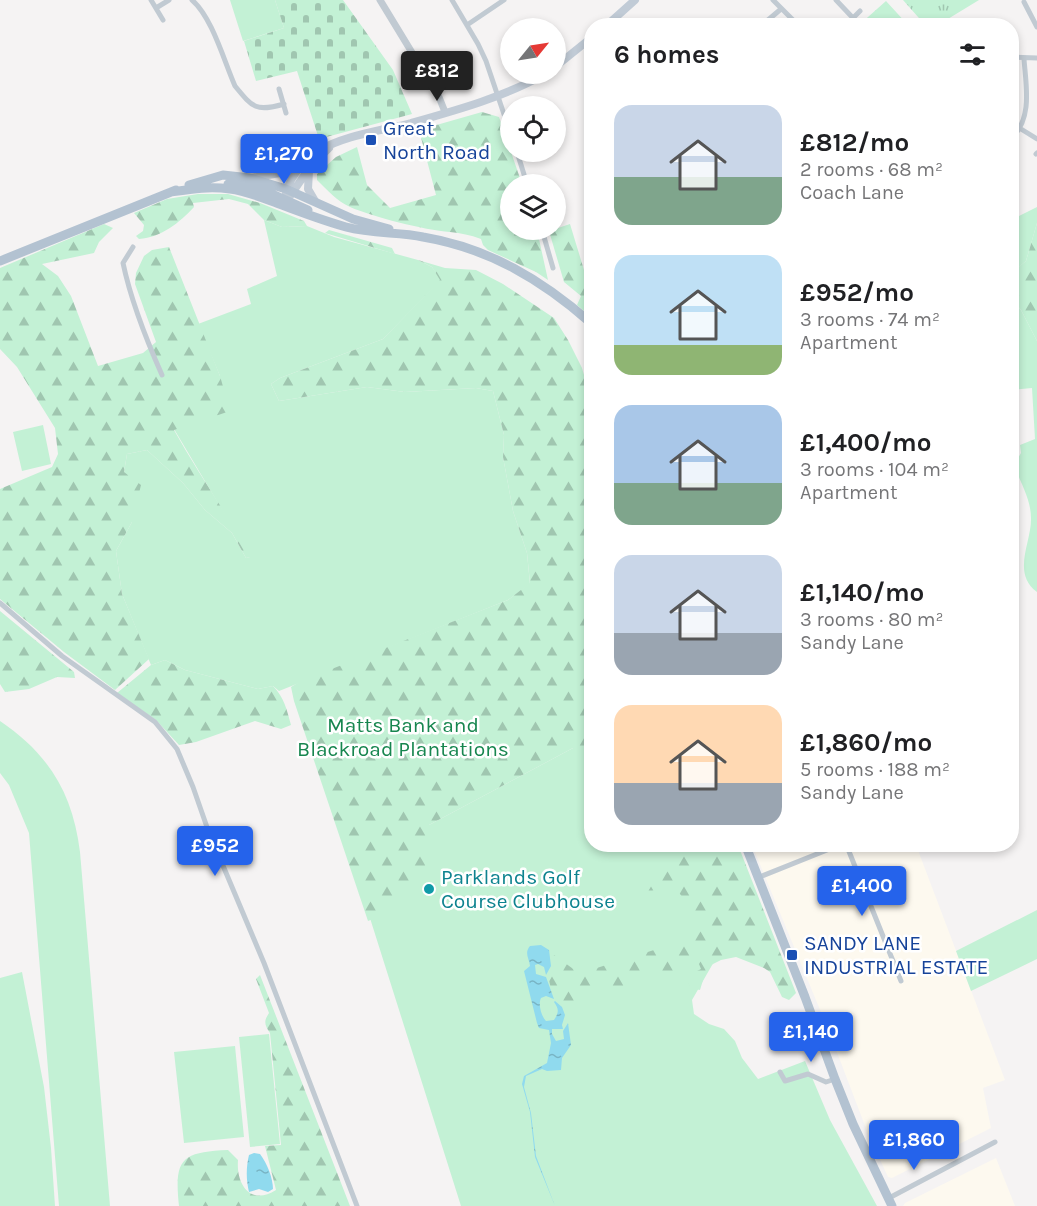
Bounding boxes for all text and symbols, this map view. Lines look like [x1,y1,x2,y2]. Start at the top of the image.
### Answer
north arrow [500,18,566,84]
map controls [500,18,566,240]
icon: filters [956,38,989,71]
text: 6 homes [614,39,719,70]
pin: £812 [401,51,473,102]
text: £812 [415,59,459,82]
button: locate [500,96,566,162]
place label: Great North Road [383,116,490,164]
text: £812/mo [800,127,909,158]
icon: home [662,129,734,201]
marker: Great North Road [364,133,378,147]
pin: £1,270 [235,134,333,185]
text: £1,270 [255,142,313,165]
text: 2 rooms · 68 m² [800,158,943,181]
button: layers [500,174,566,240]
text: Coach Lane [800,181,904,204]
text: £952/mo [800,277,914,308]
icon: home [662,279,734,351]
text: 3 rooms · 74 m² [800,308,940,331]
text: Apartment [800,331,898,354]
text: £1,400/mo [800,427,932,458]
icon: home [662,429,734,501]
text: 3 rooms · 104 m² [800,458,949,481]
text: Apartment [800,481,898,504]
text: £1,140/mo [800,577,924,608]
icon: home [662,579,734,651]
text: 3 rooms · 80 m² [800,608,944,631]
text: Sandy Lane [800,631,904,654]
park label: Matts Bank and Blackroad Plantations [297,713,509,761]
text: £1,860/mo [800,727,932,758]
icon: home [662,729,734,801]
text: 5 rooms · 188 m² [800,758,950,781]
text: Sandy Lane [800,781,904,804]
pin: £952 [179,826,251,877]
text: £952 [191,834,239,857]
place label: Parklands Golf Course Clubhouse [441,865,615,913]
pin: £1,400 [813,866,911,917]
text: £1,400 [831,874,893,897]
marker: Parklands Golf Course Clubhouse [422,882,436,896]
place label: SANDY LANE INDUSTRIAL ESTATE [804,931,988,979]
marker: SANDY LANE INDUSTRIAL ESTATE [785,948,799,962]
pin: £1,140 [762,1012,860,1063]
text: £1,140 [783,1020,839,1043]
pin: £1,860 [865,1120,963,1171]
text: £1,860 [883,1128,945,1151]

